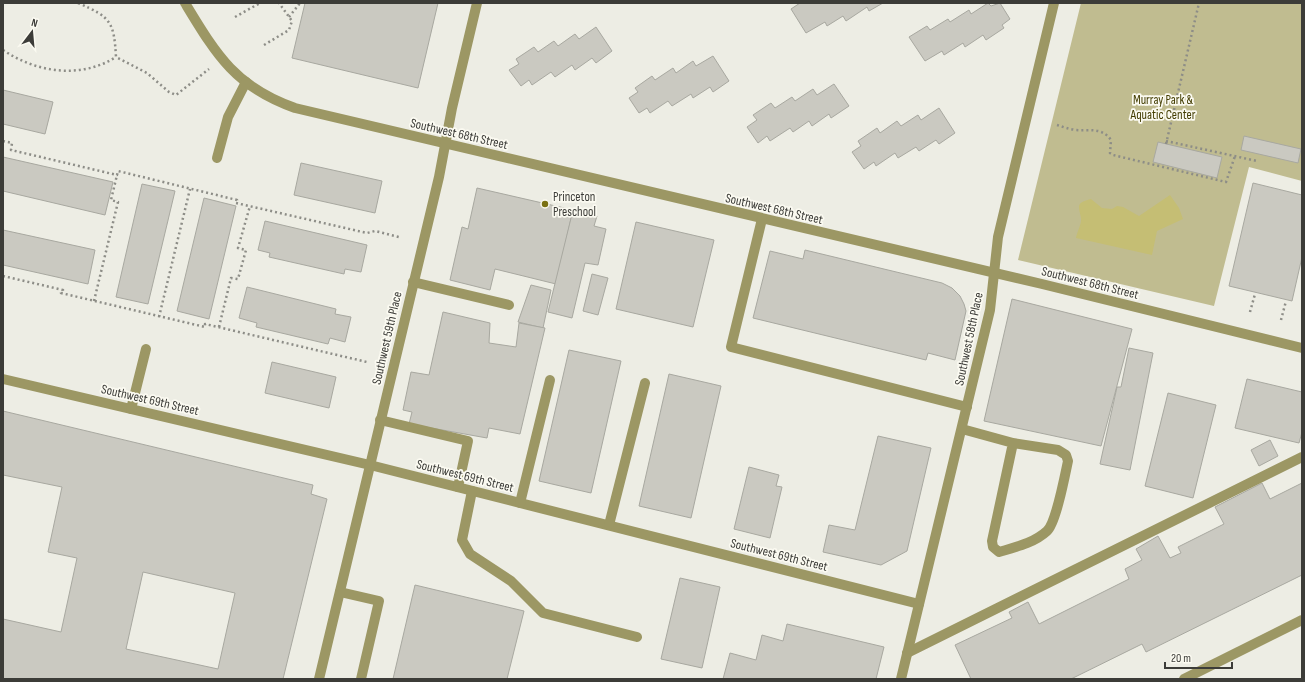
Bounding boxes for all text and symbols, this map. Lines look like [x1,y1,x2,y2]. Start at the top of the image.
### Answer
north arrow [12,12,52,52]
text: N [30,16,39,30]
park label: Murray Park & Aquatic Center [1129,92,1196,123]
street label: Southwest 68th Street [409,115,509,153]
place label: Princeton Preschool [553,189,596,220]
street label: Southwest 68th Street [724,190,824,228]
marker: Princeton Preschool [540,199,550,209]
street label: Southwest 68th Street [1040,263,1140,303]
street label: Southwest 59th Place [369,290,405,386]
street label: Southwest 58th Place [951,291,987,387]
street label: Southwest 69th Street [100,381,200,419]
street label: Southwest 69th Street [415,456,515,496]
street label: Southwest 69th Street [729,535,829,575]
scale bar [1165,644,1232,670]
text: 20 m [1171,651,1191,666]

